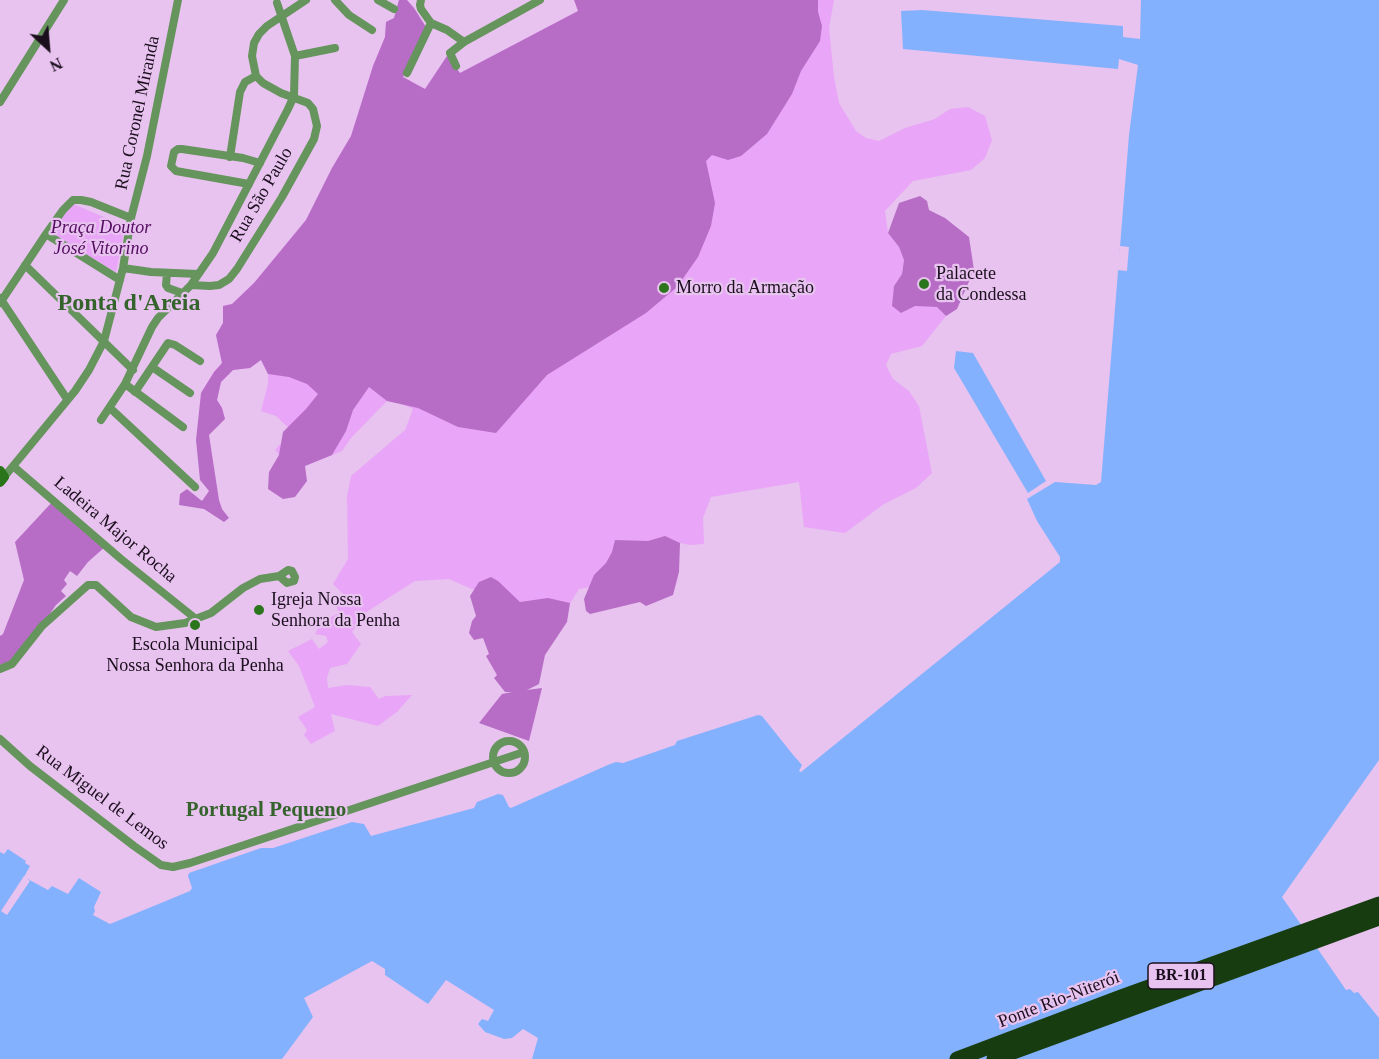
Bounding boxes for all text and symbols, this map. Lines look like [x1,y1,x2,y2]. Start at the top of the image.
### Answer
north arrow [18,18,78,78]
street label: Rua Coronel Miranda [111,34,165,192]
text: N [47,54,65,75]
street label: Rua São Paulo [226,144,298,246]
park label: Praça Doutor José Vitorino [51,217,151,260]
place label: Palacete da Condessa [936,263,1026,306]
place label: Morro da Armação [676,277,814,299]
marker: Palacete da Condessa [917,277,931,291]
marker: Morro da Armação [657,281,671,295]
district label: Ponta d'Areia [58,290,200,318]
street label: Ladeira Major Rocha [49,472,181,588]
place label: Igreja Nossa Senhora da Penha [271,589,400,632]
marker: Igreja Nossa Senhora da Penha [252,603,266,617]
marker: Escola Municipal Nossa Senhora da Penha [188,618,202,632]
place label: Escola Municipal Nossa Senhora da Penha [106,634,284,676]
street label: Rua Miguel de Lemos [31,741,173,855]
district label: Portugal Pequeno [186,798,346,824]
road number: BR-101 [1148,963,1214,989]
street label: Ponte Rio-Niterói [995,967,1123,1033]

